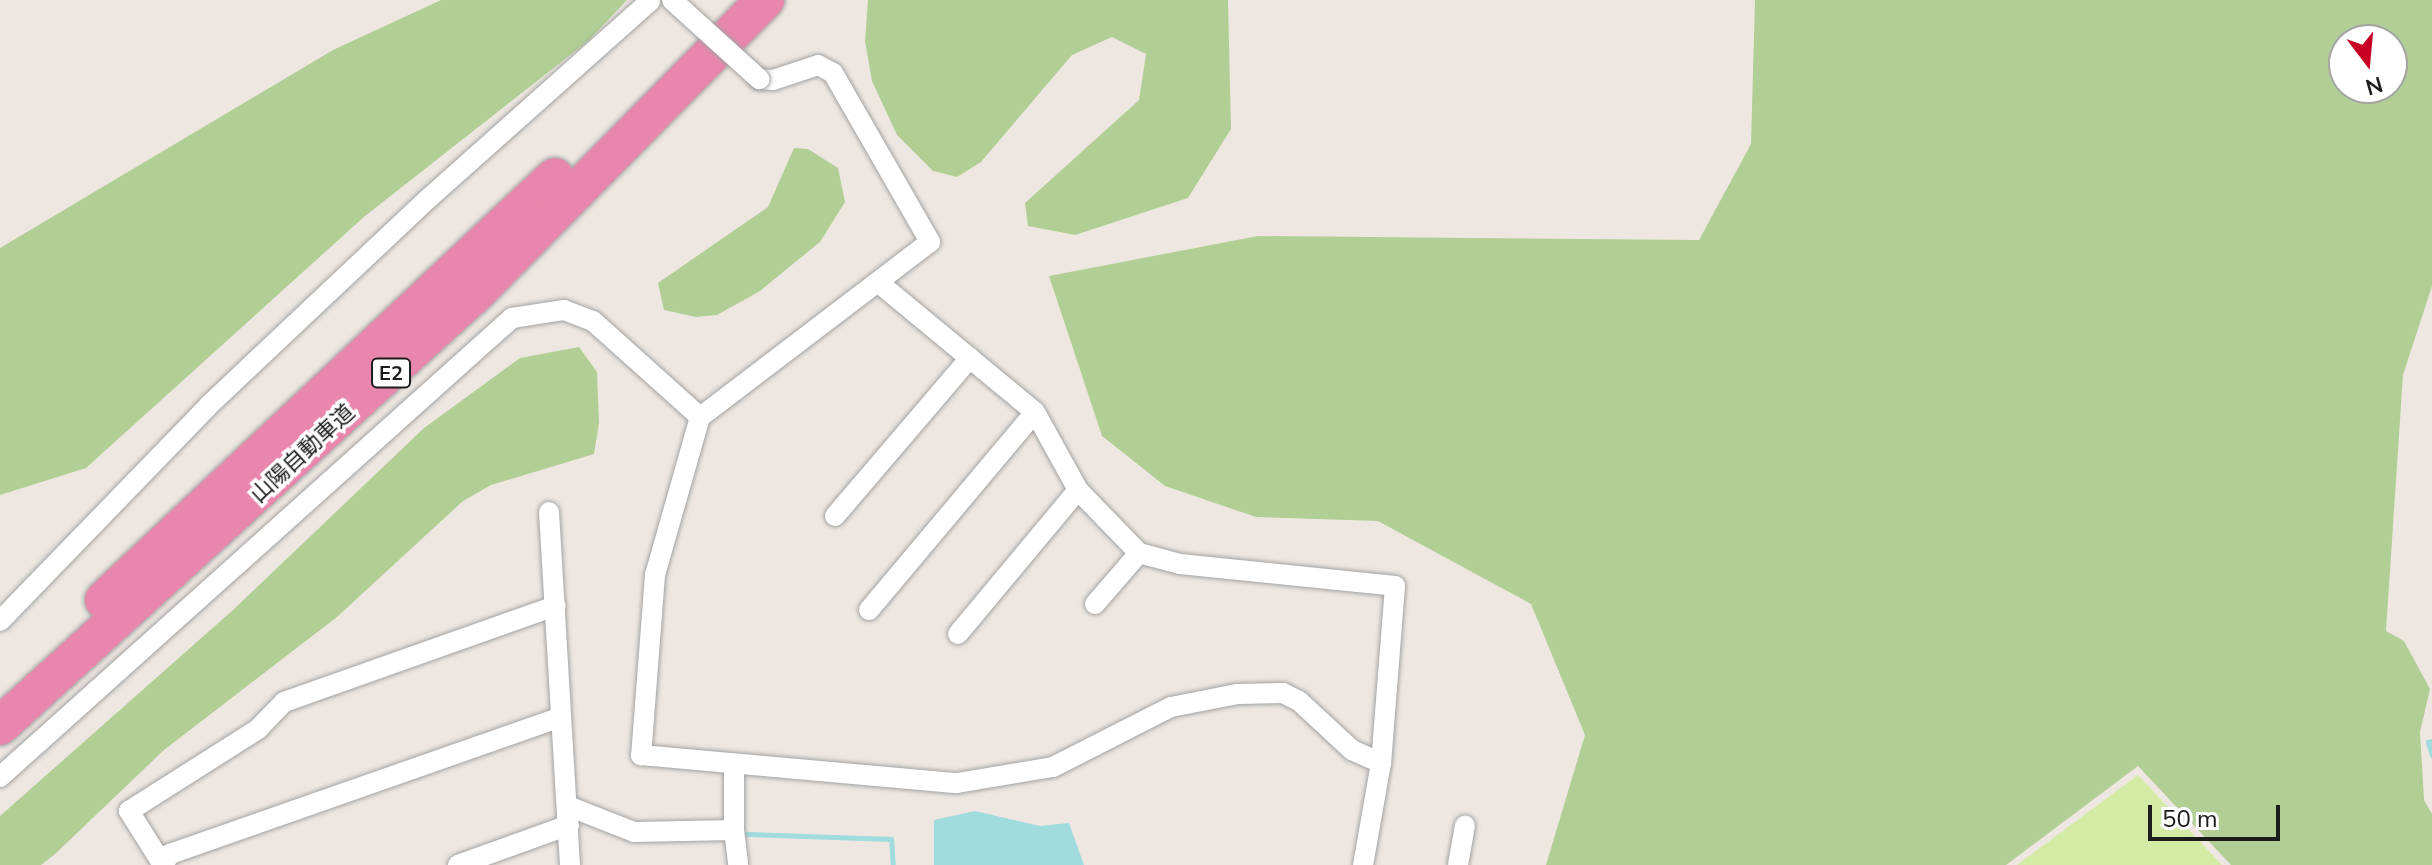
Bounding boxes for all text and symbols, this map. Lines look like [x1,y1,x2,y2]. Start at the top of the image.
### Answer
north arrow [2328,24,2408,104]
text: N [2362,68,2386,102]
road number: E2 [371,357,411,389]
street label: 山陽自動車道 [246,399,360,509]
scale bar [2152,789,2284,839]
text: 50 m [2162,803,2218,835]

